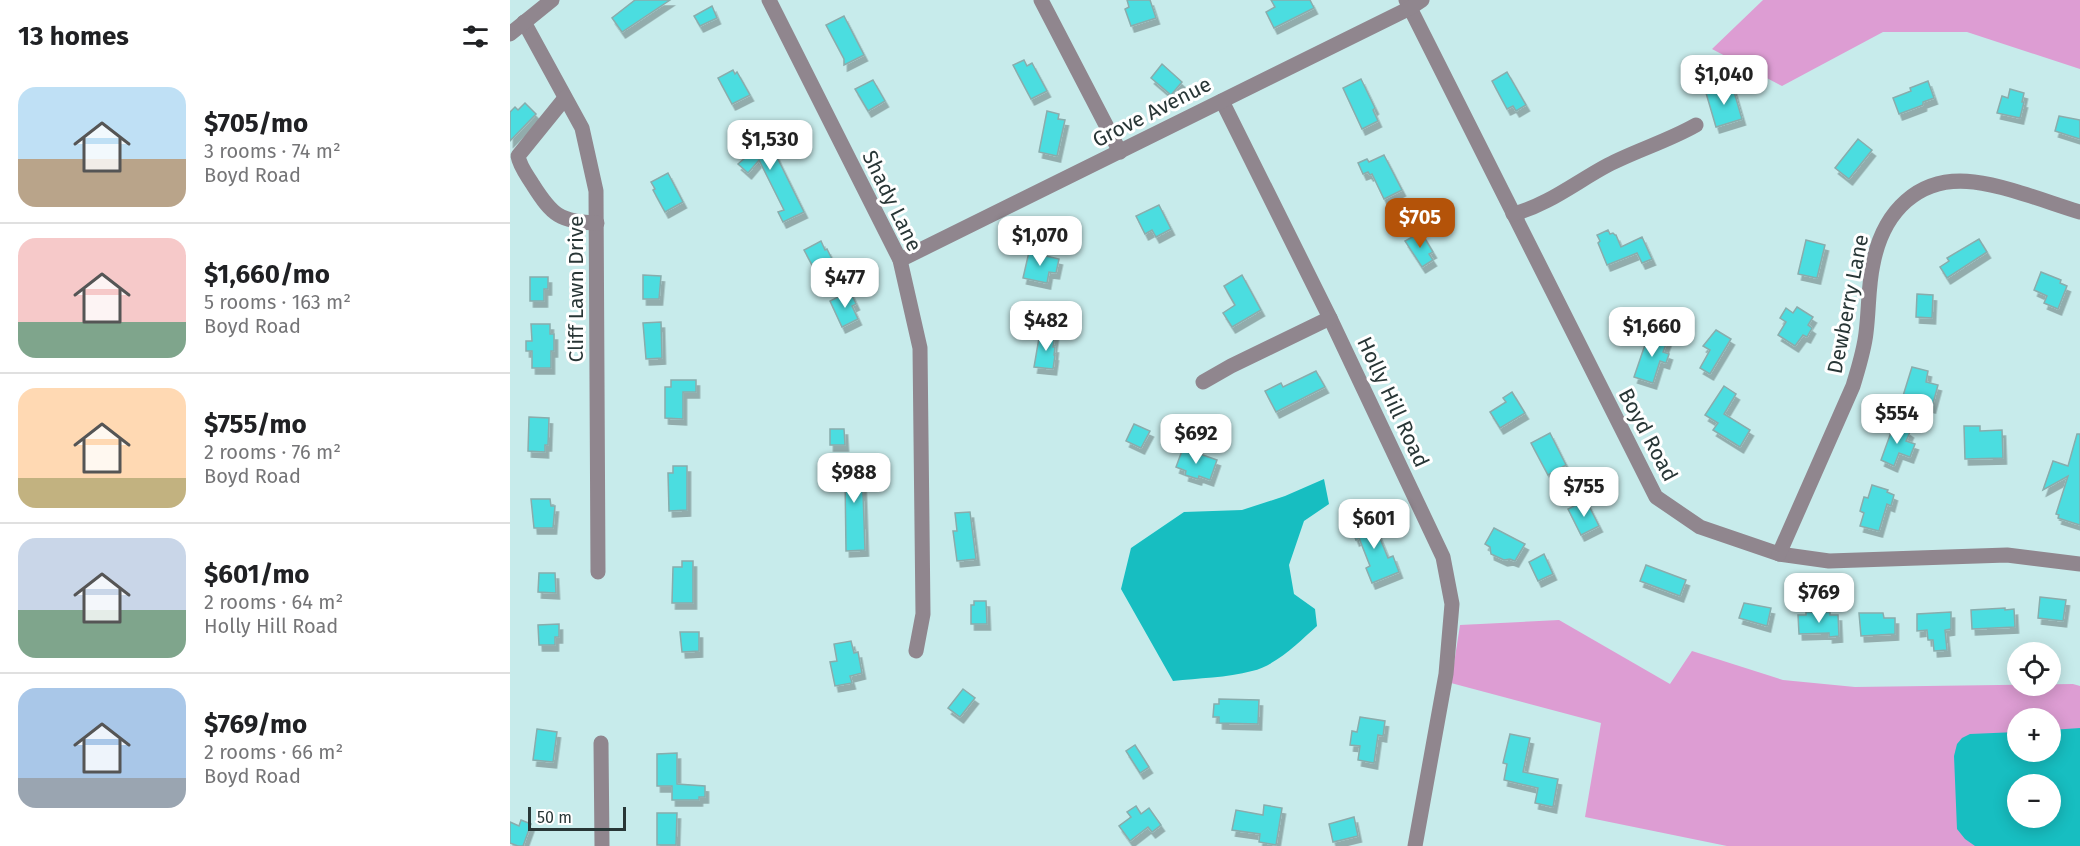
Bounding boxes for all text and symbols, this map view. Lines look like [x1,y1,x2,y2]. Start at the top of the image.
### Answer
icon: filters [459,20,492,53]
text: 13 homes [18,21,129,52]
pin: $1,040 [1675,55,1773,106]
text: $1,040 [1695,62,1753,86]
street label: Grove Avenue [1088,71,1216,153]
text: $705/mo [204,108,308,139]
icon: home [66,111,138,183]
pin: $1,530 [721,120,819,171]
text: $1,530 [741,127,799,151]
text: 3 rooms · 74 m² [204,139,341,163]
street label: Shady Lane [856,146,928,256]
text: Boyd Road [204,163,301,187]
pin: $705 [1384,198,1456,249]
text: $705 [1399,205,1441,229]
street label: Cliff Lawn Drive [563,216,589,363]
pin: $1,070 [991,216,1089,267]
text: $1,070 [1012,223,1068,247]
street label: Dewberry Lane [1822,232,1874,376]
pin: $477 [809,258,881,309]
text: $1,660/mo [204,259,330,290]
icon: home [66,262,138,334]
text: $477 [825,265,865,289]
text: 5 rooms · 163 m² [204,290,351,314]
pin: $482 [1010,301,1082,352]
pin: $1,660 [1603,307,1701,358]
text: $482 [1024,308,1068,332]
text: Boyd Road [204,314,301,338]
text: $1,660 [1623,314,1681,338]
street label: Holly Hill Road [1351,333,1435,471]
street label: Boyd Road [1613,384,1683,486]
pin: $554 [1861,394,1933,445]
text: $554 [1875,401,1919,425]
text: $755/mo [204,409,307,440]
icon: home [66,412,138,484]
pin: $692 [1160,414,1232,465]
text: $692 [1174,421,1218,445]
text: 2 rooms · 76 m² [204,440,341,464]
pin: $988 [818,453,890,504]
text: $988 [831,460,877,484]
text: Boyd Road [204,464,301,488]
pin: $755 [1548,467,1620,518]
text: $755 [1563,474,1605,498]
pin: $601 [1338,499,1410,550]
text: $601 [1353,506,1395,530]
text: $601/mo [204,559,310,590]
icon: home [66,562,138,634]
pin: $769 [1783,573,1855,624]
text: $769 [1798,580,1840,604]
text: 2 rooms · 64 m² [204,590,343,614]
text: Holly Hill Road [204,614,338,638]
map controls [2007,642,2061,828]
button: locate [2007,642,2061,696]
button: + [2007,708,2061,762]
text: $769/mo [204,709,307,740]
icon: home [66,712,138,784]
text: 2 rooms · 66 m² [204,740,343,764]
text: Boyd Road [204,764,301,788]
button: − [2007,774,2061,828]
scale bar [528,804,626,832]
text: 50 m [537,808,572,827]

